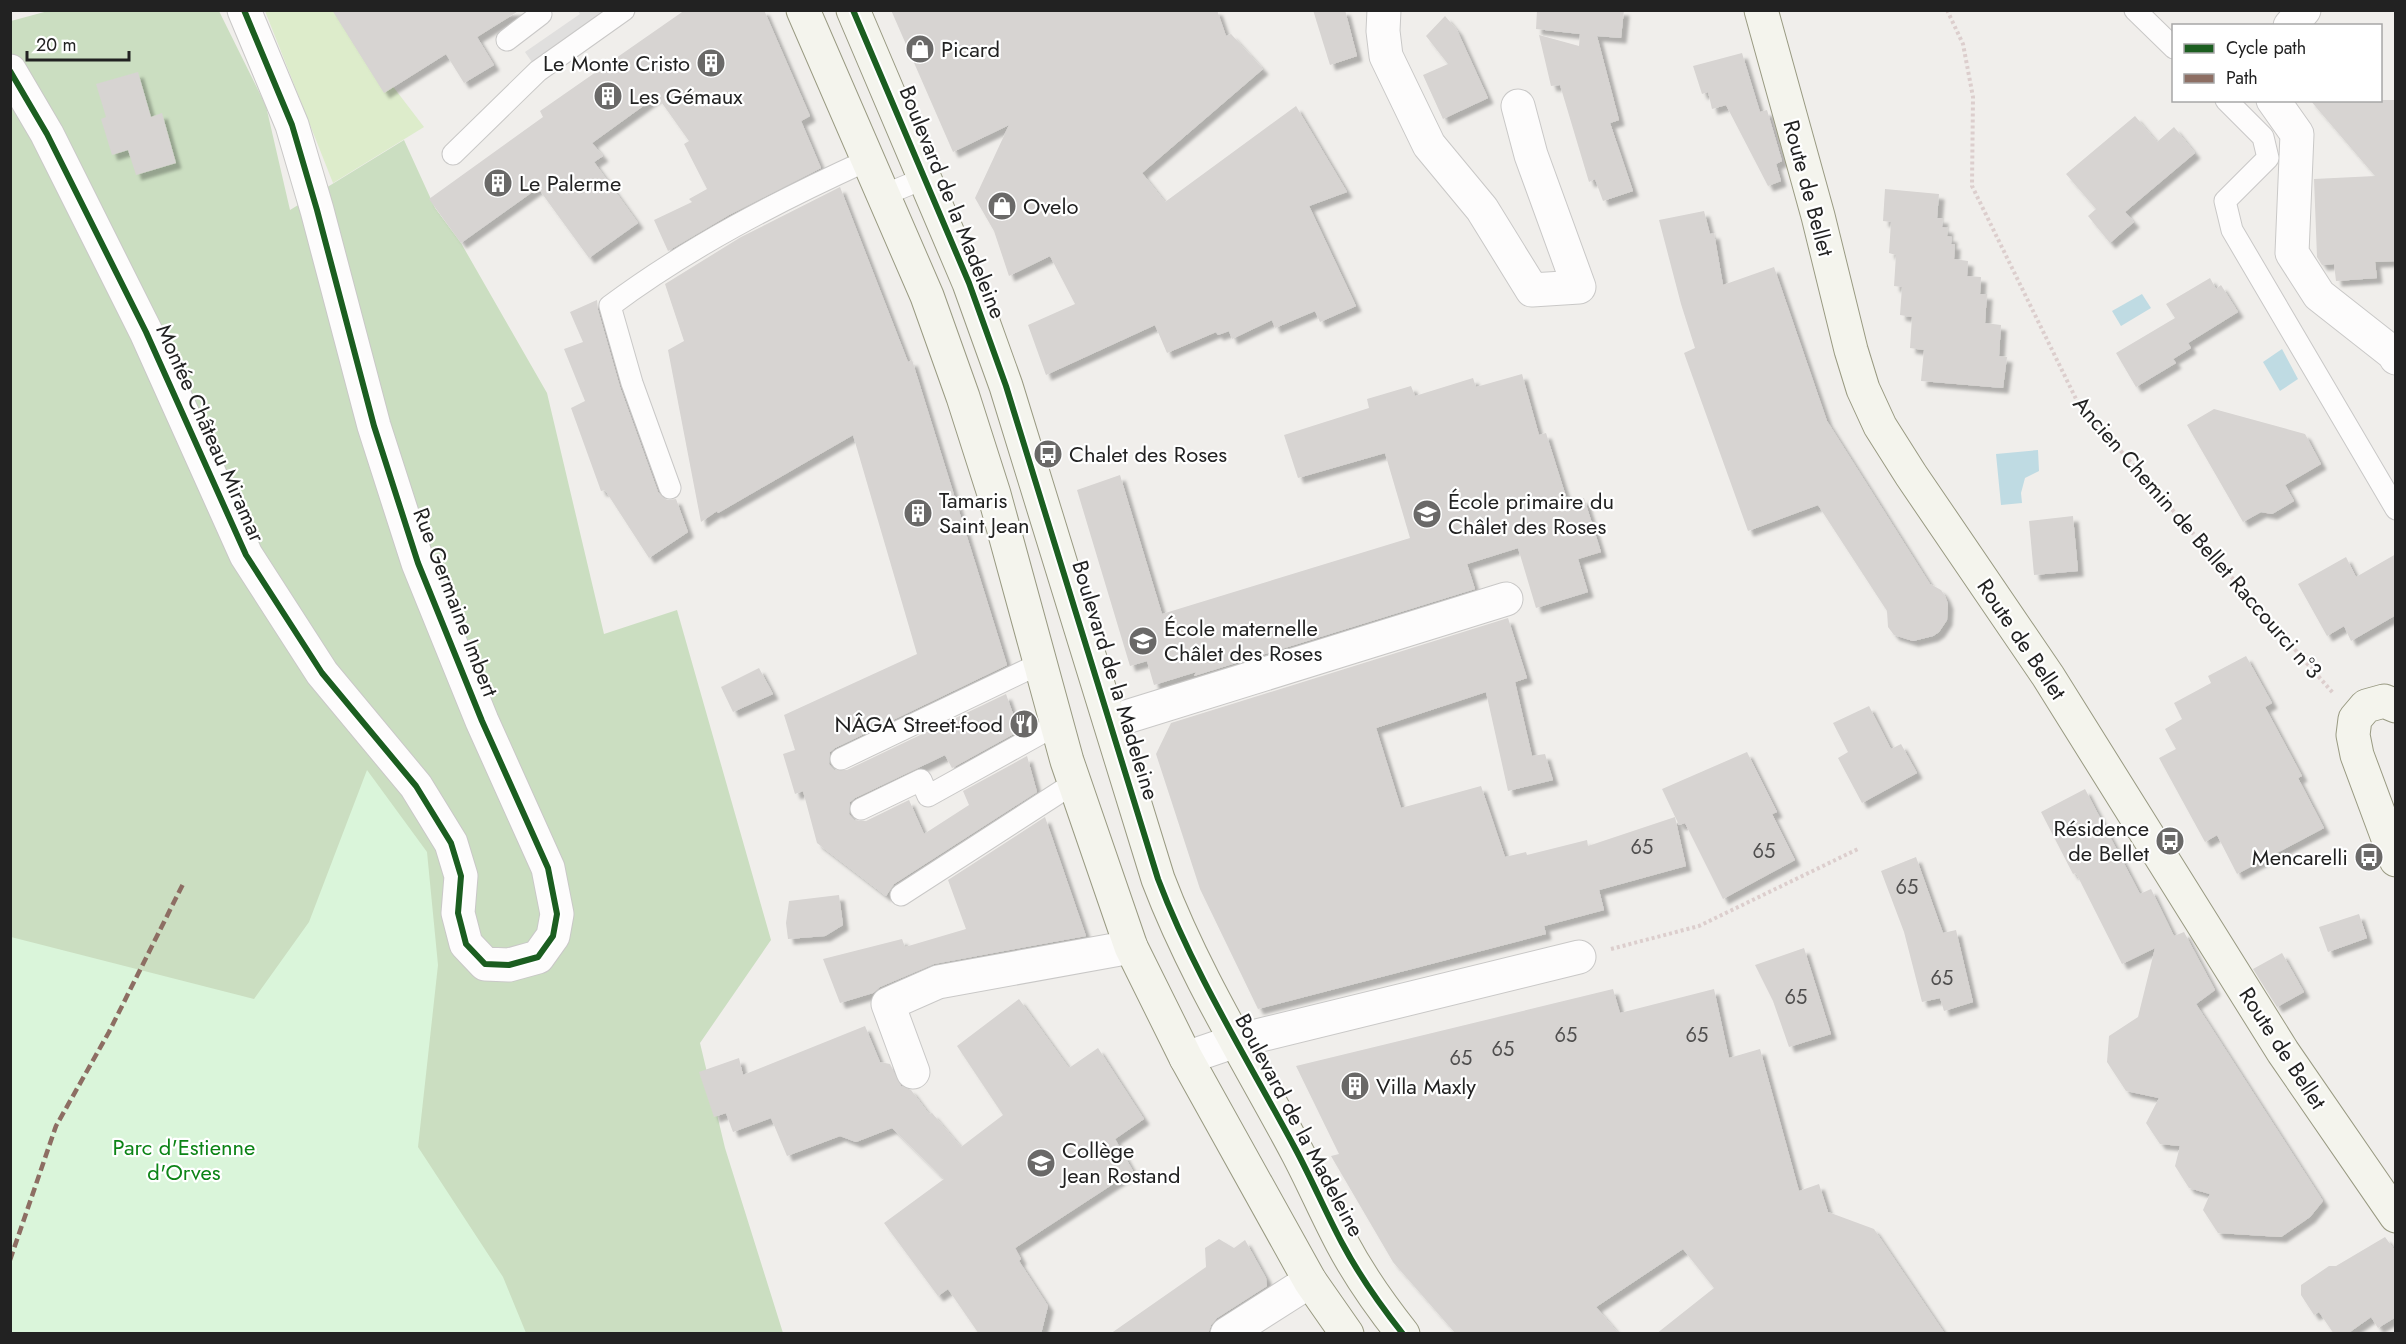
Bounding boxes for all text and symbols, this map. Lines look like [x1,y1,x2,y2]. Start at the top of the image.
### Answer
scale bar [27,24,129,62]
legend [2172,24,2382,102]
text: 20 m [36,32,76,58]
shop icon: Picard [904,33,936,65]
place label: Picard [941,33,1000,65]
text: Cycle path [2226,35,2306,61]
place label: Le Monte Cristo [543,47,690,79]
building icon: Le Monte Cristo [695,47,727,79]
text: Path [2226,65,2258,91]
building icon: Les Gémaux [592,80,624,112]
place label: Les Gémaux [629,80,743,112]
street label: Boulevard de la Madeleine [892,81,1014,323]
street label: Route de Bellet [1775,116,1843,260]
building icon: Le Palerme [482,167,514,199]
place label: Le Palerme [519,167,621,199]
shop icon: Ovelo [986,190,1018,222]
place label: Ovelo [1023,190,1078,222]
street label: Montée Château Miramar [148,319,274,547]
street label: Ancien Chemin de Bellet Raccourci n°3 [2066,389,2330,685]
bus stop icon: Chalet des Roses [1032,438,1064,470]
place label: Chalet des Roses [1069,438,1227,470]
place label: Tamaris Saint Jean [939,484,1030,541]
place label: École primaire du Châlet des Roses [1448,485,1614,542]
building icon: Tamaris Saint Jean [902,497,934,529]
school or university icon: École primaire du Châlet des Roses [1411,498,1443,530]
street label: Rue Germaine Imbert [405,503,507,702]
street label: Boulevard de la Madeleine [1064,556,1168,804]
street label: Route de Bellet [1970,572,2075,707]
place label: École maternelle Châlet des Roses [1164,612,1322,669]
school or university icon: École maternelle Châlet des Roses [1127,625,1159,657]
place label: NÂGA Street-food [835,708,1003,740]
restaurant icon: NÂGA Street-food [1008,708,1040,740]
place label: Résidence de Bellet [2053,812,2150,869]
bus stop icon: Résidence de Bellet [2154,825,2186,857]
house number: 65 [1631,833,1653,862]
house number: 65 [1753,837,1775,866]
place label: Mencarelli [2252,841,2348,873]
bus stop icon: Mencarelli [2353,841,2385,873]
house number: 65 [1896,873,1918,902]
house number: 65 [1931,964,1953,993]
street label: Route de Bellet [2231,981,2335,1116]
house number: 65 [1785,983,1807,1012]
street label: Boulevard de la Madeleine [1227,1008,1373,1242]
house number: 65 [1555,1021,1577,1050]
house number: 65 [1686,1021,1708,1050]
house number: 65 [1492,1035,1514,1064]
house number: 65 [1450,1044,1472,1073]
building icon: Villa Maxly [1339,1070,1371,1102]
place label: Villa Maxly [1376,1070,1476,1102]
park label: Parc d'Estienne d'Orves [113,1131,255,1188]
place label: Collège Jean Rostand [1059,1134,1181,1191]
school or university icon: Collège Jean Rostand [1025,1147,1057,1179]

